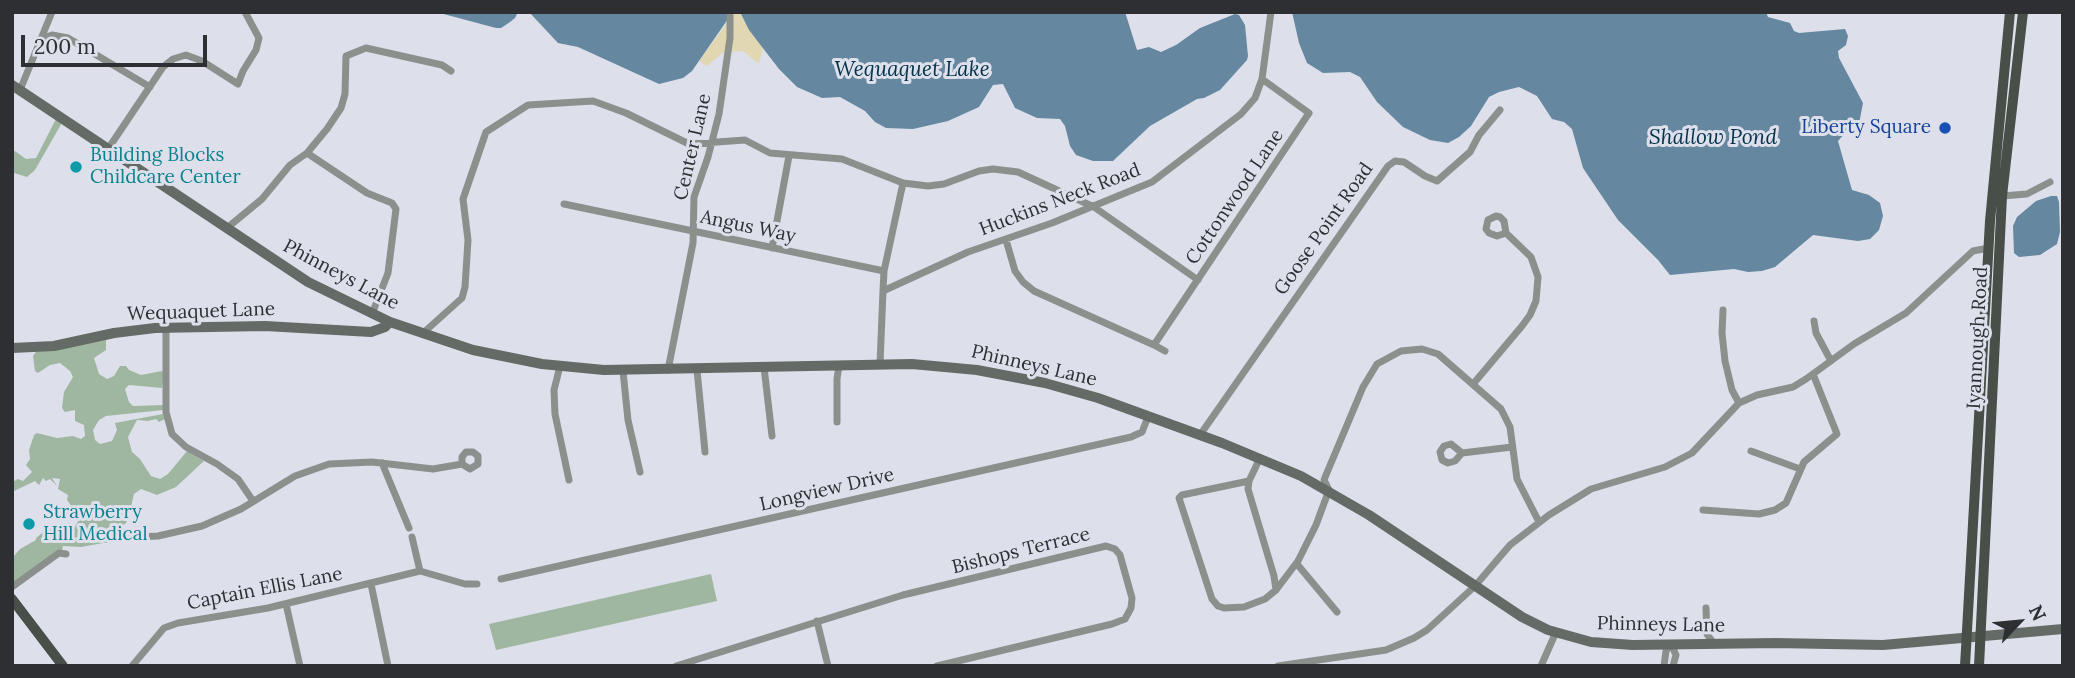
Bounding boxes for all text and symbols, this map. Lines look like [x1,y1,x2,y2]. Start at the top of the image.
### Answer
scale bar [24,21,210,65]
text: 200 m [34,33,96,60]
water label: Wequaquet Lake [834,57,990,83]
street label: Center Lane [670,91,716,203]
place label: Liberty Square [1801,117,1931,139]
marker: Liberty Square [1937,120,1953,136]
street label: Cottonwood Lane [1181,125,1289,269]
water label: Shallow Pond [1649,125,1777,151]
place label: Building Blocks Childcare Center [90,145,241,189]
street label: Goose Point Road [1270,158,1378,300]
marker: Building Blocks Childcare Center [68,159,84,175]
street label: Huckins Neck Road [976,159,1144,241]
street label: Angus Way [698,206,798,248]
street label: Phinneys Lane [279,235,403,315]
street label: Iyannough Road [1963,266,1993,410]
street label: Wequaquet Lane [127,298,275,326]
street label: Phinneys Lane [969,340,1099,392]
street label: Longview Drive [758,463,896,517]
place label: Strawberry Hill Medical [43,502,148,546]
marker: Strawberry Hill Medical [21,516,37,532]
street label: Bishops Terrace [950,523,1092,579]
street label: Captain Ellis Lane [185,563,345,615]
north arrow [1984,587,2054,657]
text: N [2024,601,2052,625]
street label: Phinneys Lane [1597,612,1725,638]

